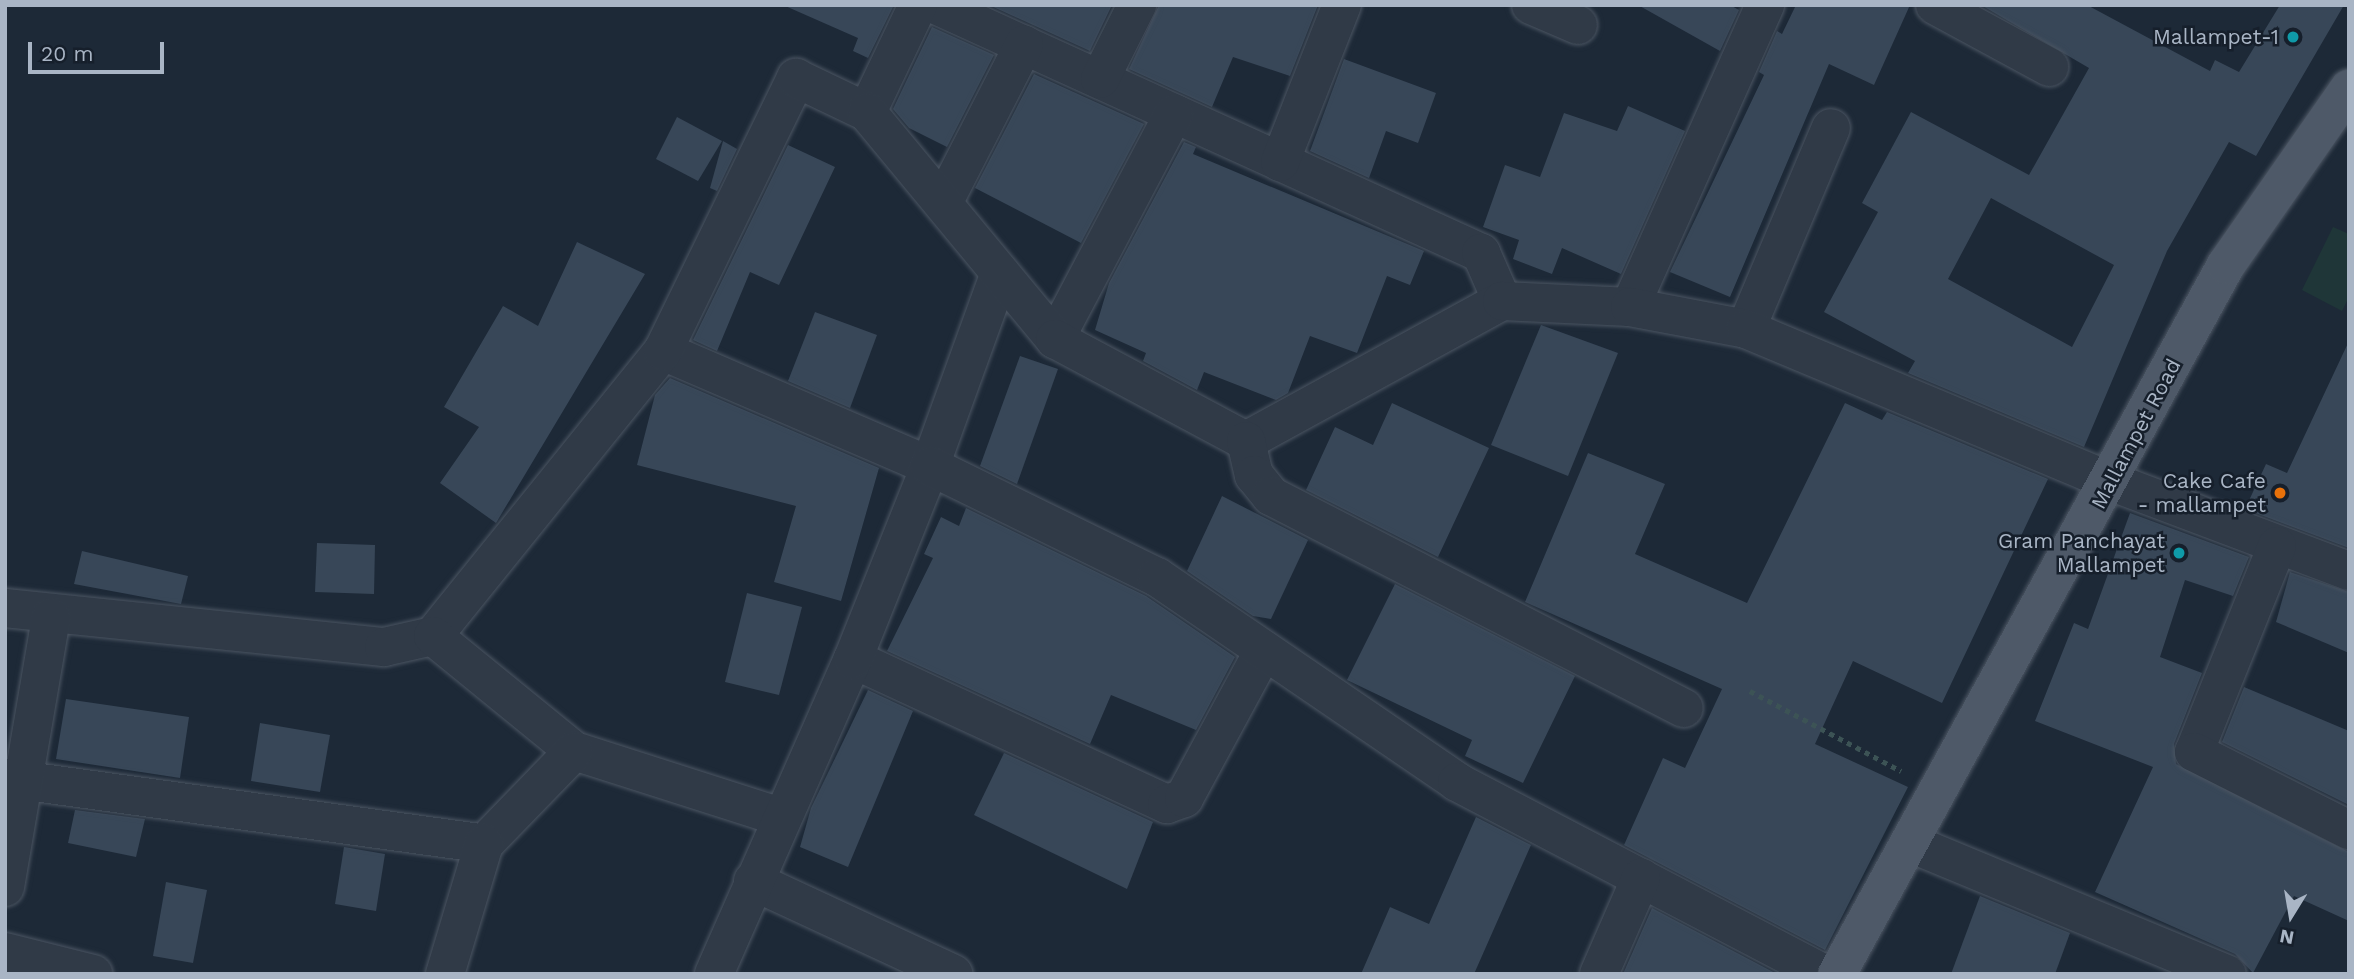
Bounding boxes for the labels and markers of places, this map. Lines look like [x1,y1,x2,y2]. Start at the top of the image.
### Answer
place label: Mallampet-1 [2153,24,2279,50]
marker: Mallampet-1 [2285,29,2301,45]
place label: Cake Cafe - mallampet [2138,468,2266,518]
marker: Cake Cafe - mallampet [2272,485,2288,501]
place label: Gram Panchayat Mallampet [1998,528,2165,578]
marker: Gram Panchayat Mallampet [2171,545,2187,561]

